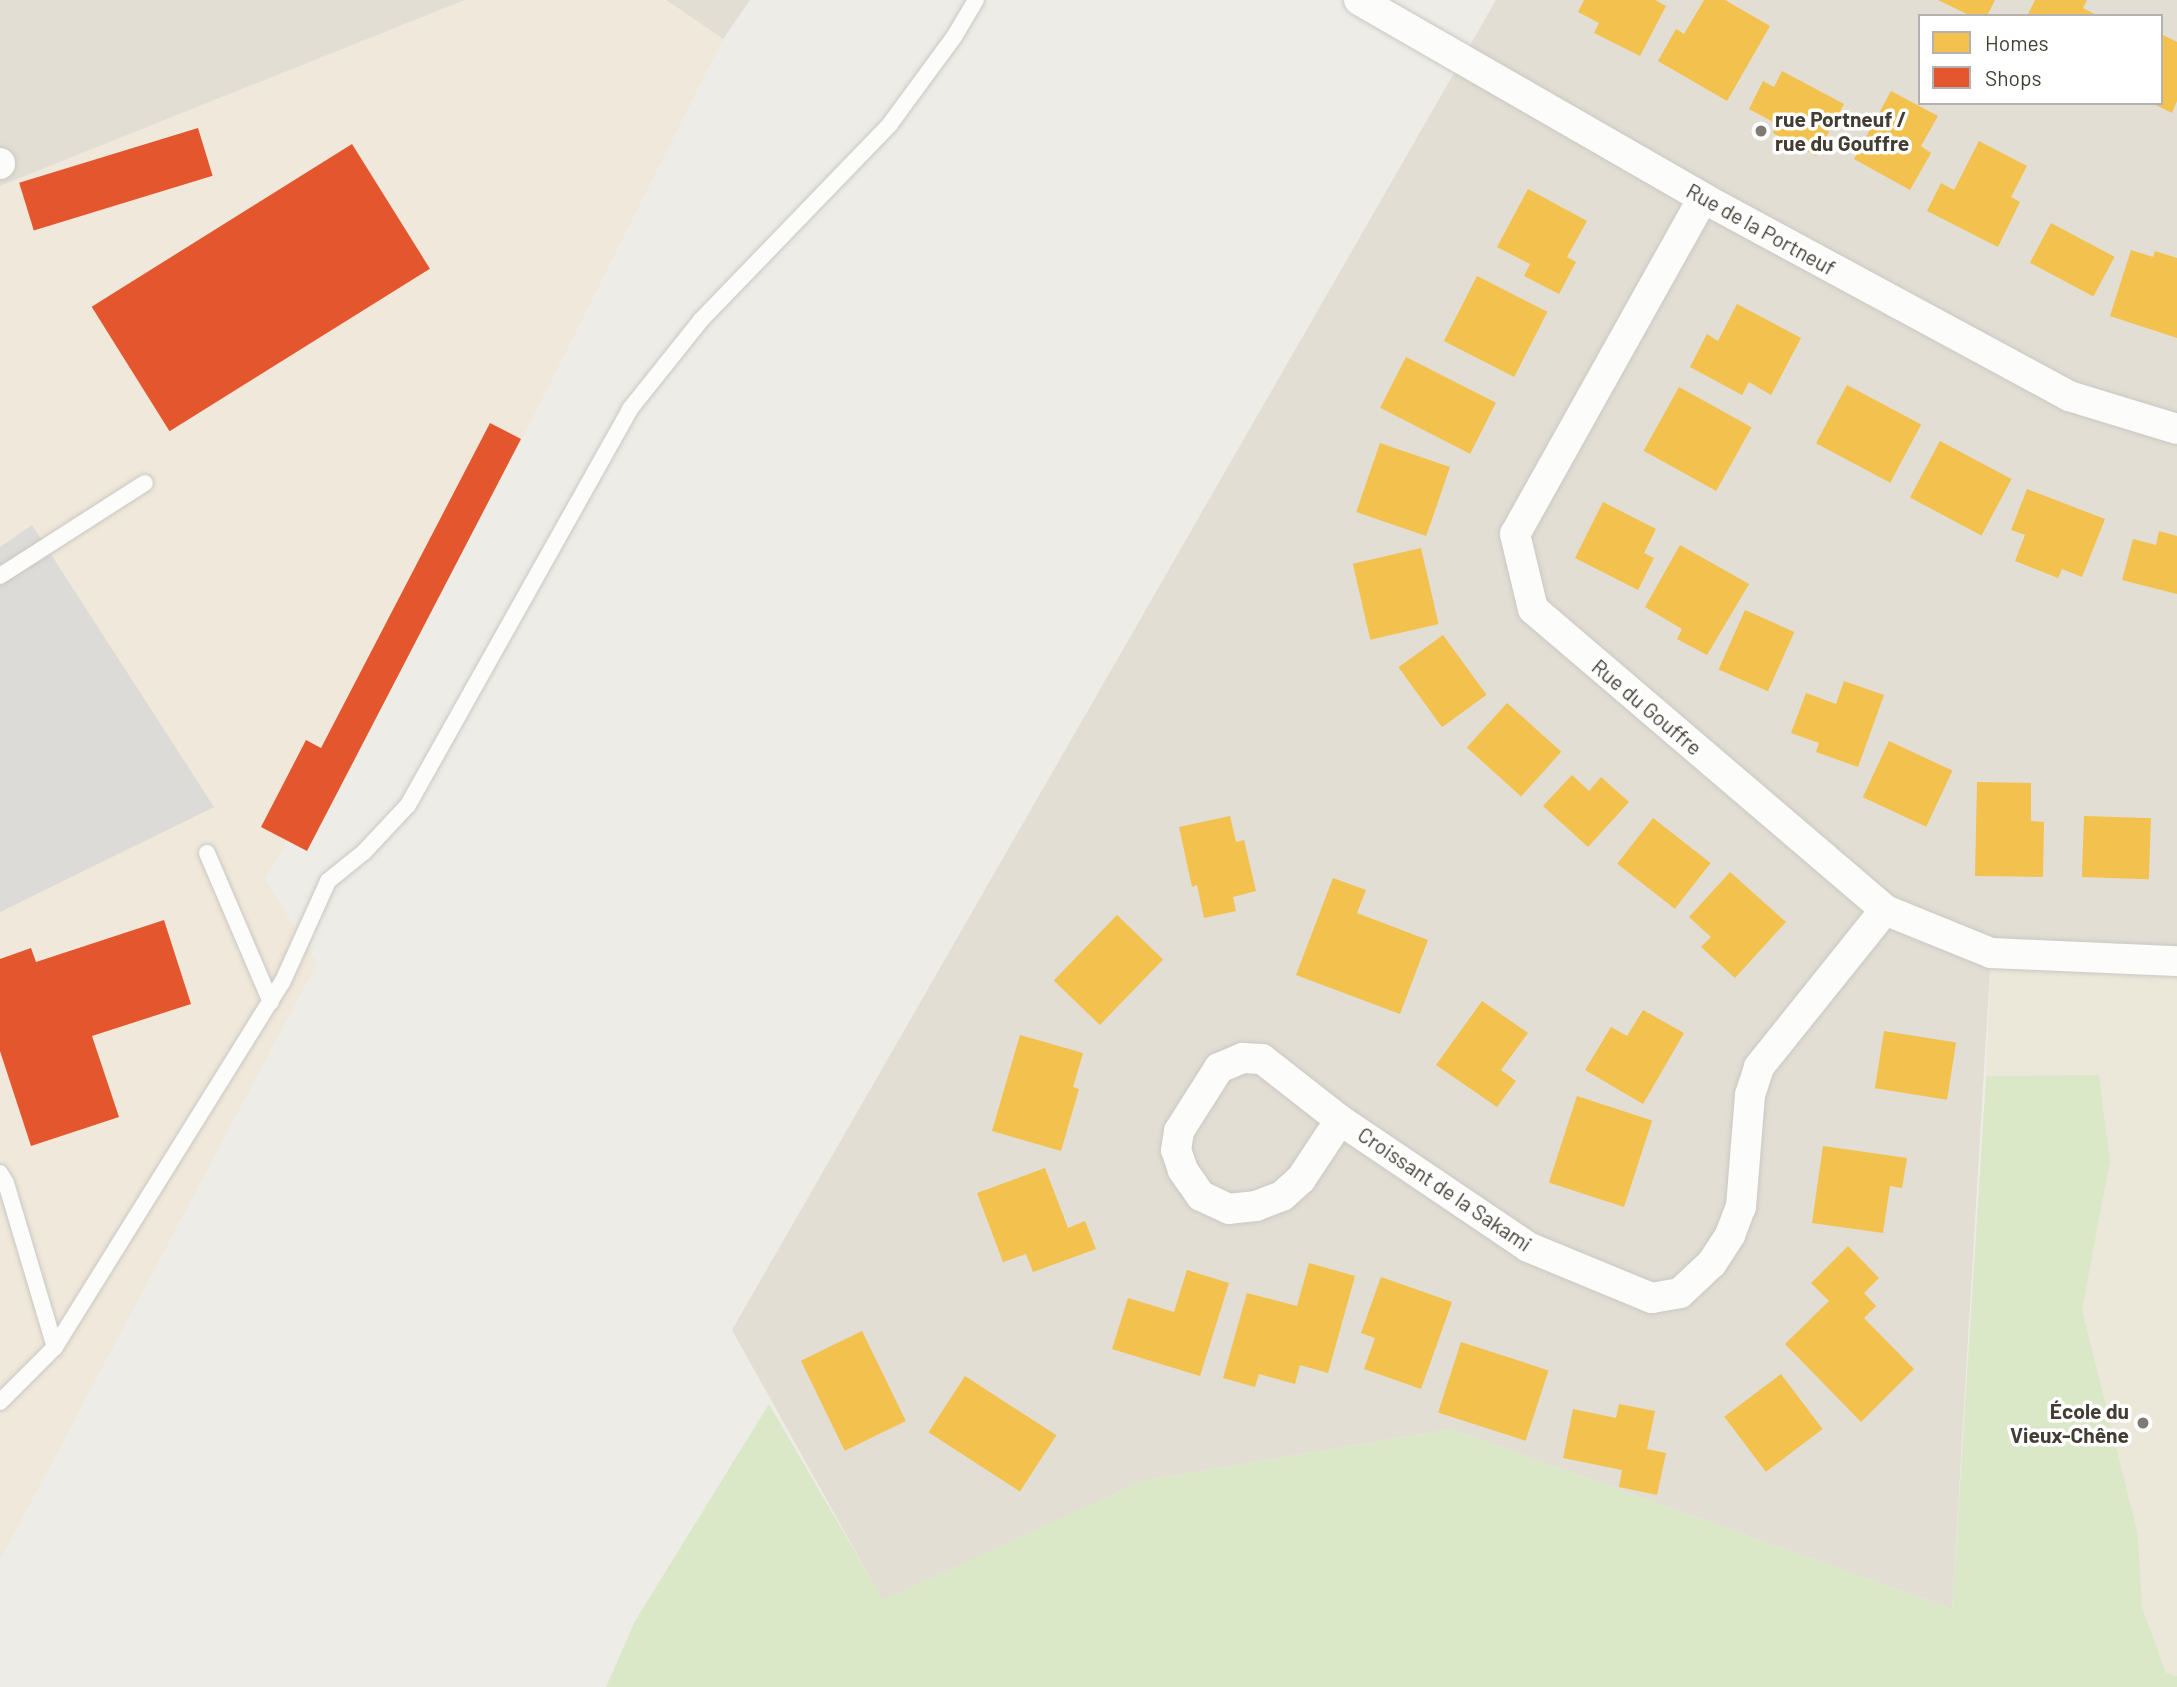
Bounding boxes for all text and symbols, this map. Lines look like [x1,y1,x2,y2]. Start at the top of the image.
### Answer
legend [1918,14,2163,105]
text: Homes [1985,30,2049,55]
text: Shops [1985,65,2042,90]
place label: rue Portneuf / rue du Gouffre [1775,106,1909,156]
marker: rue Portneuf / rue du Gouffre [1753,123,1769,139]
street label: Rue de la Portneuf [1682,178,1840,280]
street label: Rue du Gouffre [1587,654,1707,760]
street label: Croissant de la Sakami [1353,1121,1537,1257]
place label: École du Vieux-Chêne [2010,1398,2129,1448]
marker: École du Vieux-Chêne [2135,1415,2151,1431]

